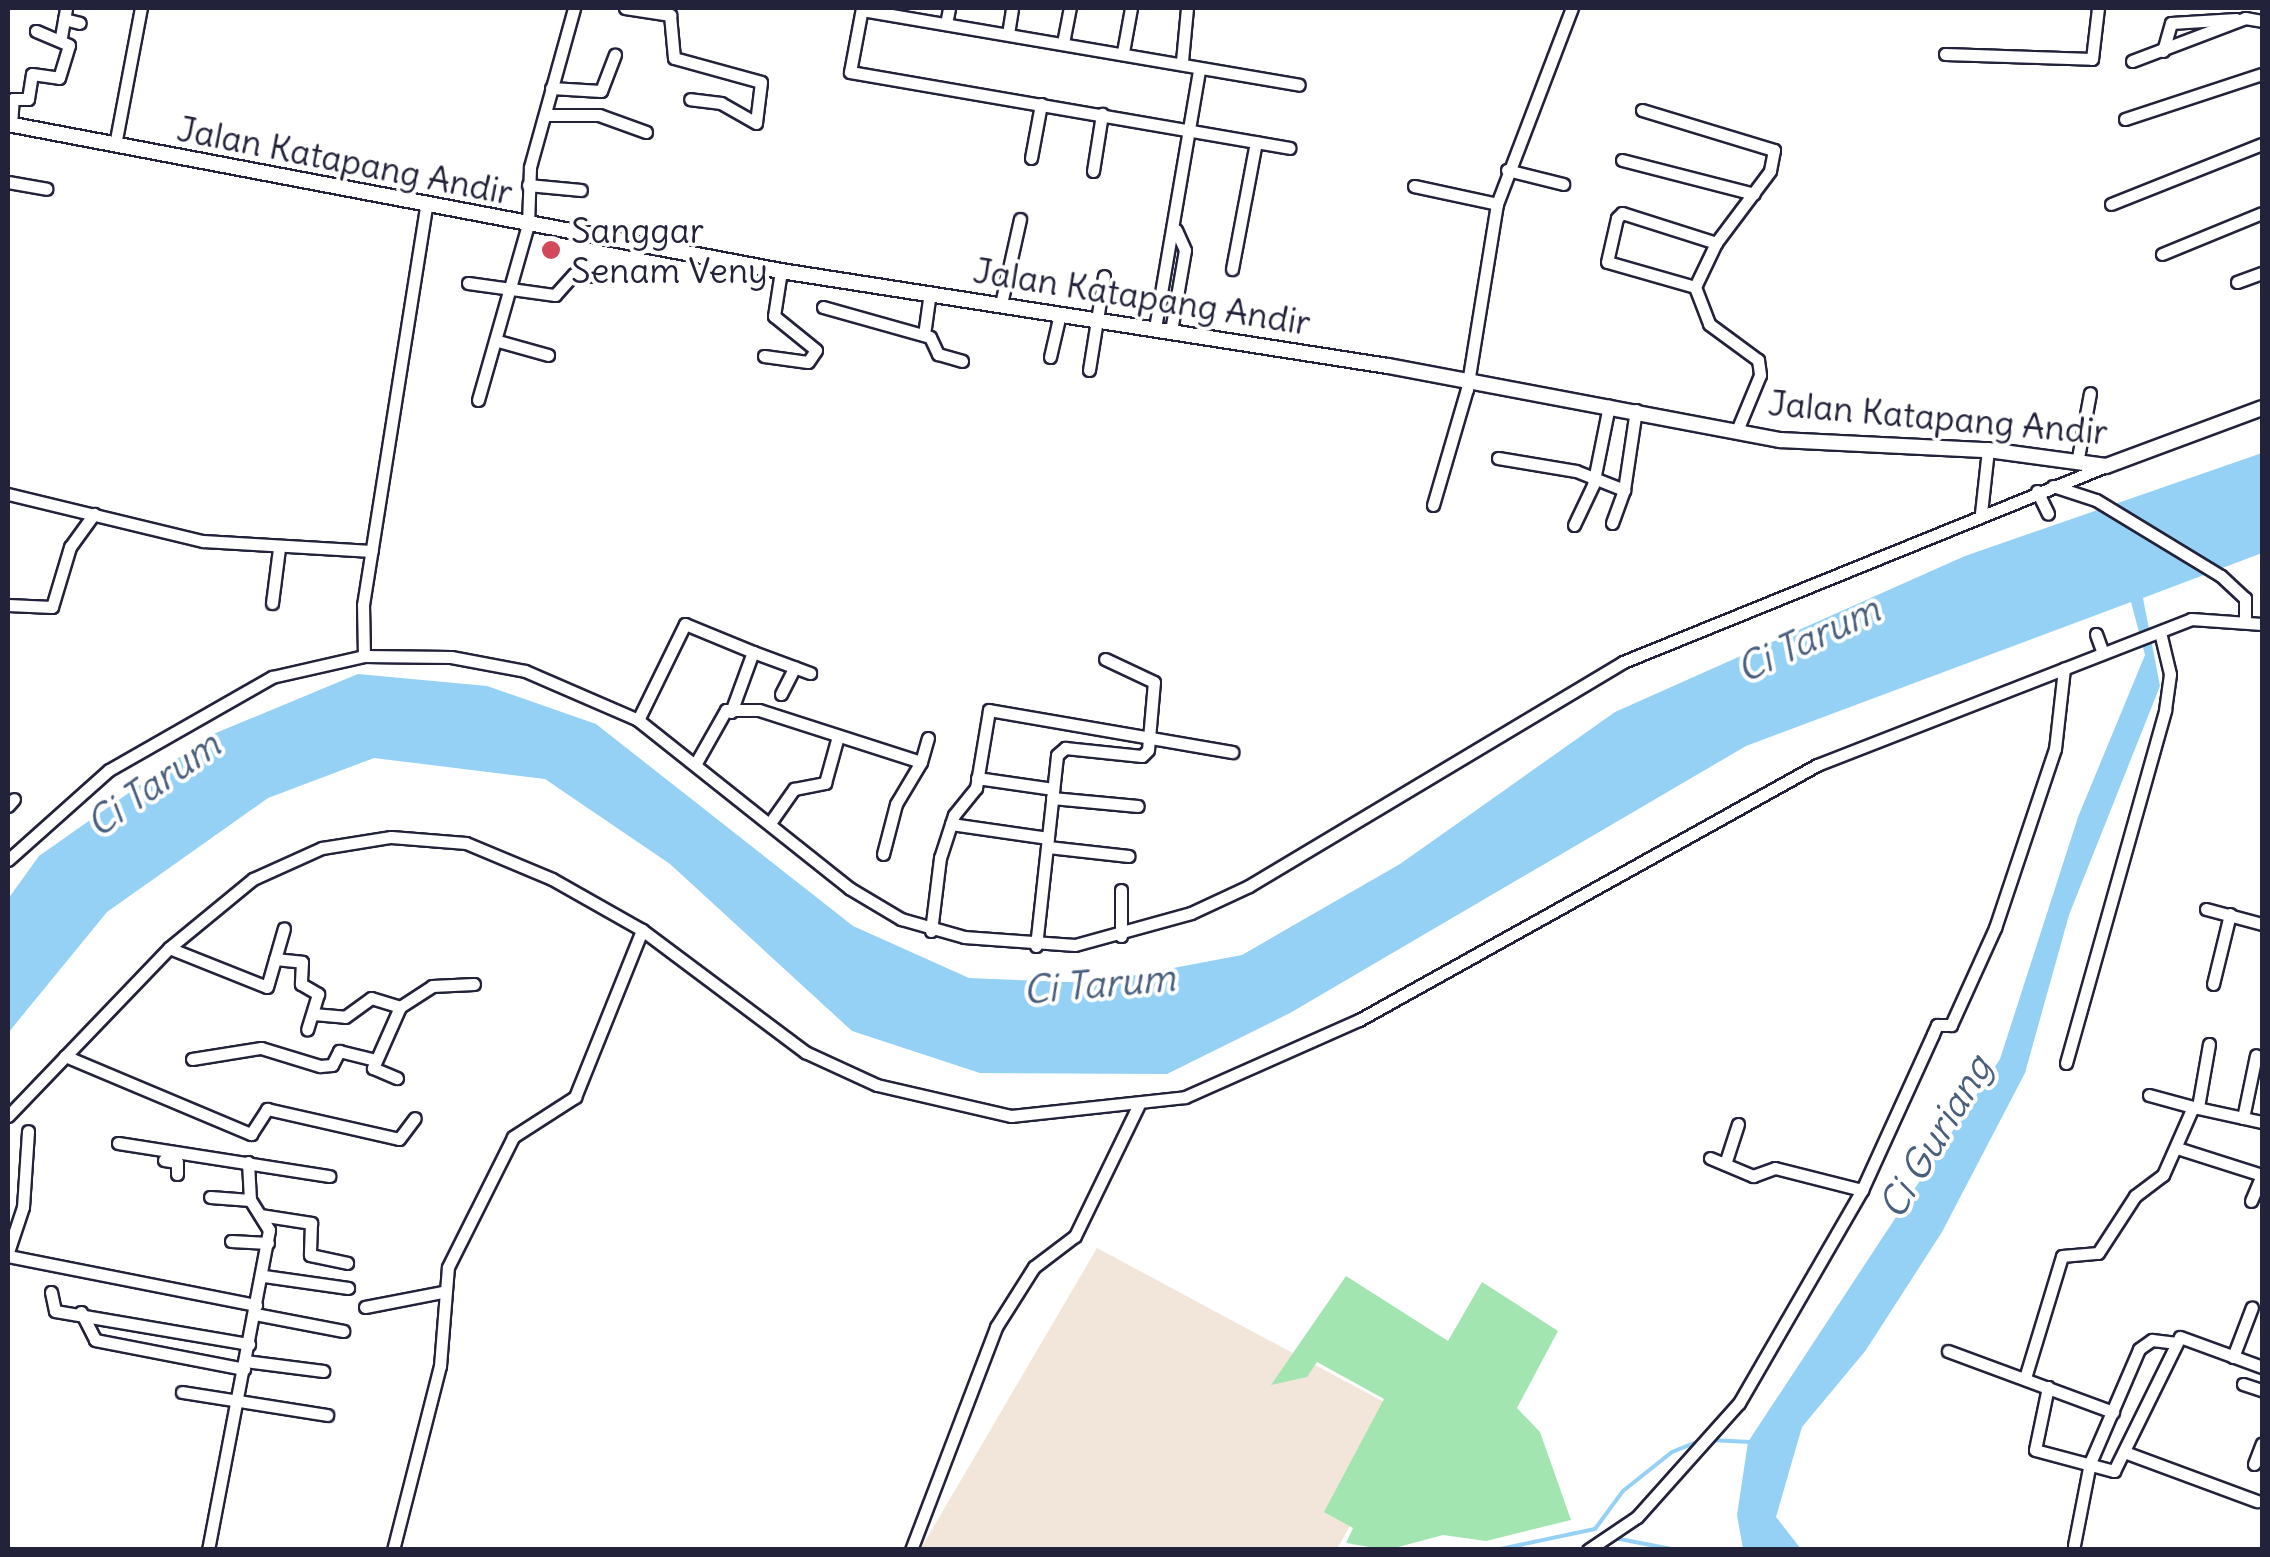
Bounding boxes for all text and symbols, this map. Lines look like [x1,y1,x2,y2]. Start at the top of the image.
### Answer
street label: Jalan Katapang Andir [174,107,516,213]
place label: Sanggar Senam Veny [571,209,768,291]
marker: Sanggar Senam Veny [540,239,562,261]
street label: Jalan Katapang Andir [970,249,1314,343]
street label: Jalan Katapang Andir [1766,381,2110,453]
water label: Ci Tarum [1729,586,1887,692]
water label: Ci Tarum [77,722,229,846]
water label: Ci Tarum [1021,955,1177,1013]
water label: Ci Guriang [1869,1048,2001,1226]

